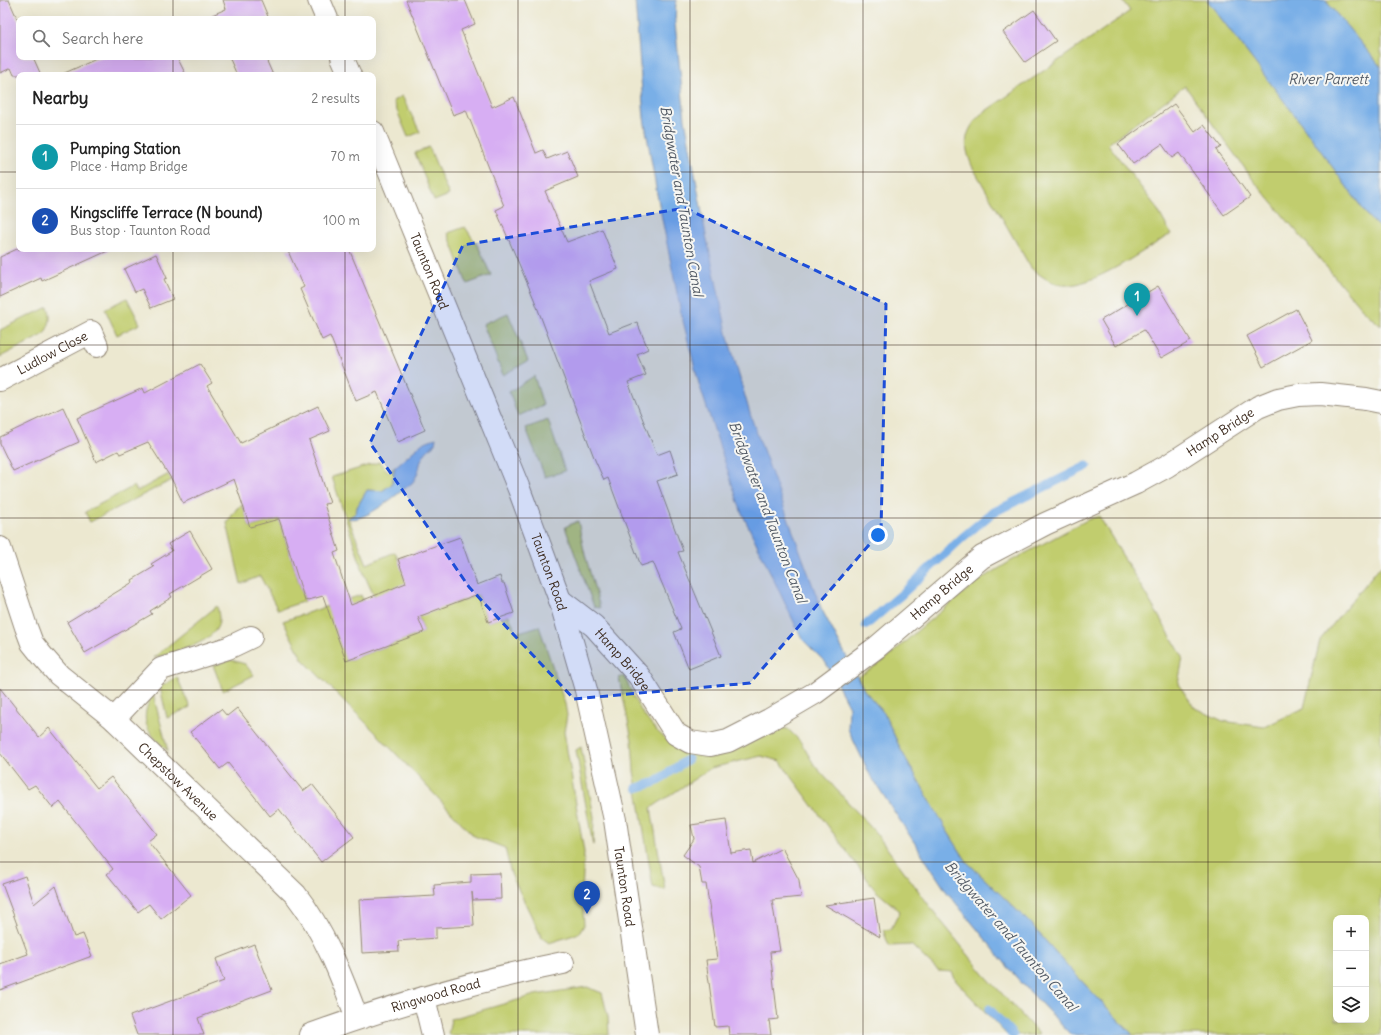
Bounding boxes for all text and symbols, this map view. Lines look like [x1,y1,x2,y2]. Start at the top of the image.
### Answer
search box [16,16,376,60]
icon: search [30,27,52,49]
text: Search here [62,29,143,48]
water label: River Parrett [1288,70,1370,88]
text: Nearby [32,87,88,109]
text: 2 results [311,90,360,107]
water label: Bridgwater and Taunton Canal [656,105,708,299]
text: Pumping Station [70,139,181,158]
text: 1 [42,148,48,165]
text: 70 m [331,148,360,165]
text: Place · Hamp Bridge [70,158,188,175]
text: Kingscliffe Terrace (N bound) [70,203,262,222]
text: 2 [41,212,49,229]
text: 100 m [323,212,360,229]
text: Bus stop · Taunton Road [70,222,210,239]
street label: Taunton Road [407,230,453,312]
pin: 1 [1124,283,1150,316]
street label: Ludlow Close [14,327,90,378]
street label: Hamp Bridge [1183,403,1257,460]
water label: Bridgwater and Taunton Canal [725,419,812,607]
your location [868,525,888,545]
street label: Taunton Road [528,531,571,613]
street label: Hamp Bridge [906,560,976,623]
street label: Hamp Bridge [591,624,655,694]
street label: Chepstow Avenue [135,739,222,824]
street label: Taunton Road [610,845,639,928]
water label: Bridgwater and Taunton Canal [941,857,1082,1016]
pin: 2 [574,881,600,914]
map controls [1333,915,1369,1023]
button: + [1333,915,1369,951]
button: − [1333,951,1369,987]
street label: Ringwood Road [389,974,482,1016]
button: layers [1333,987,1369,1023]

